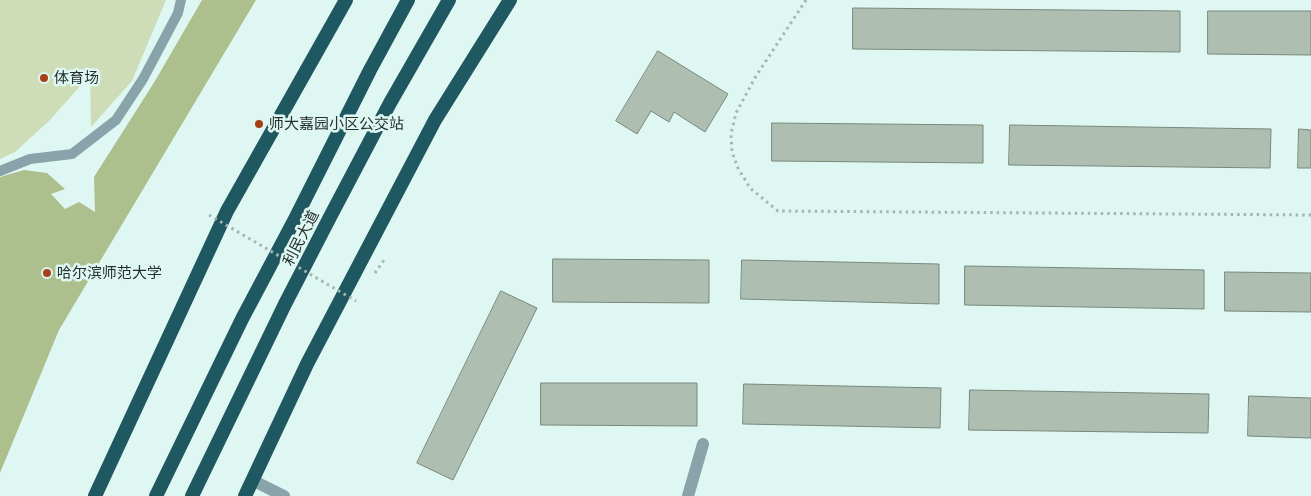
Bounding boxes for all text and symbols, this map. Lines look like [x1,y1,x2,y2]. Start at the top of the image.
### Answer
place label: 体育场 [54,69,99,87]
marker: 体育场 [38,72,50,84]
place label: 师大嘉园小区公交站 [269,115,404,133]
marker: 师大嘉园小区公交站 [253,118,265,130]
street label: 利民大道 [279,207,323,269]
place label: 哈尔滨师范大学 [57,264,162,282]
marker: 哈尔滨师范大学 [41,267,53,279]

